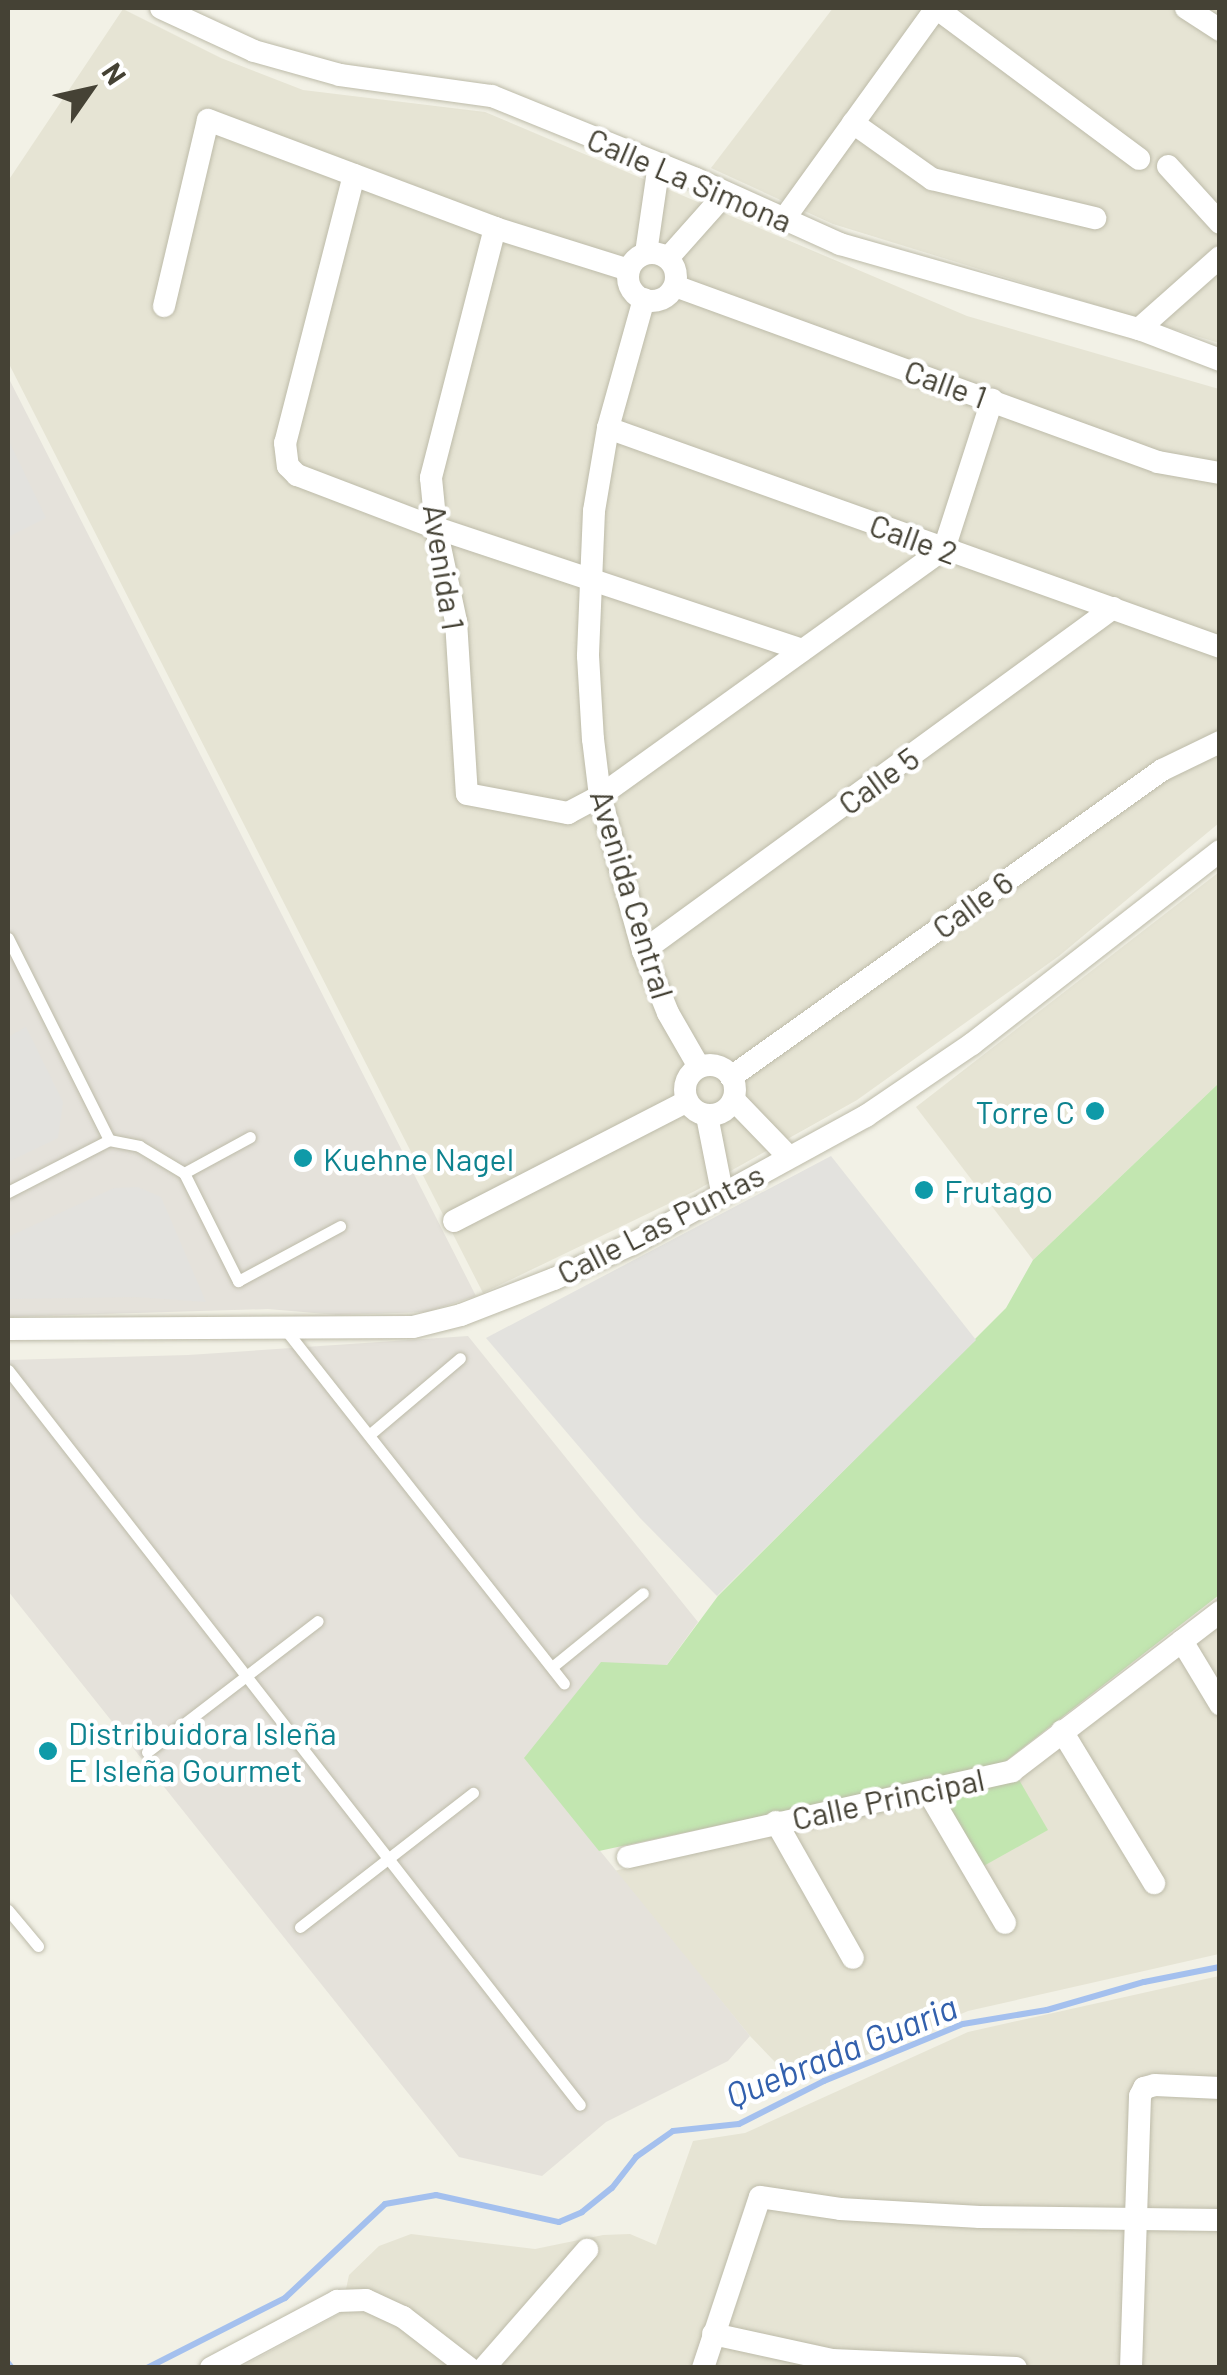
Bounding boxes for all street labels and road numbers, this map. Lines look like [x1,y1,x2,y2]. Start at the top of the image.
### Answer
street label: Calle La Simona [582,119,798,239]
street label: Calle 1 [900,350,992,416]
street label: Avenida 1 [416,501,474,633]
street label: Calle 2 [865,504,963,572]
street label: Calle 5 [830,738,926,822]
street label: Avenida Central [583,785,683,1003]
street label: Calle 6 [924,862,1020,946]
street label: Calle Las Puntas [550,1154,770,1292]
street label: Calle Principal [788,1759,988,1837]

